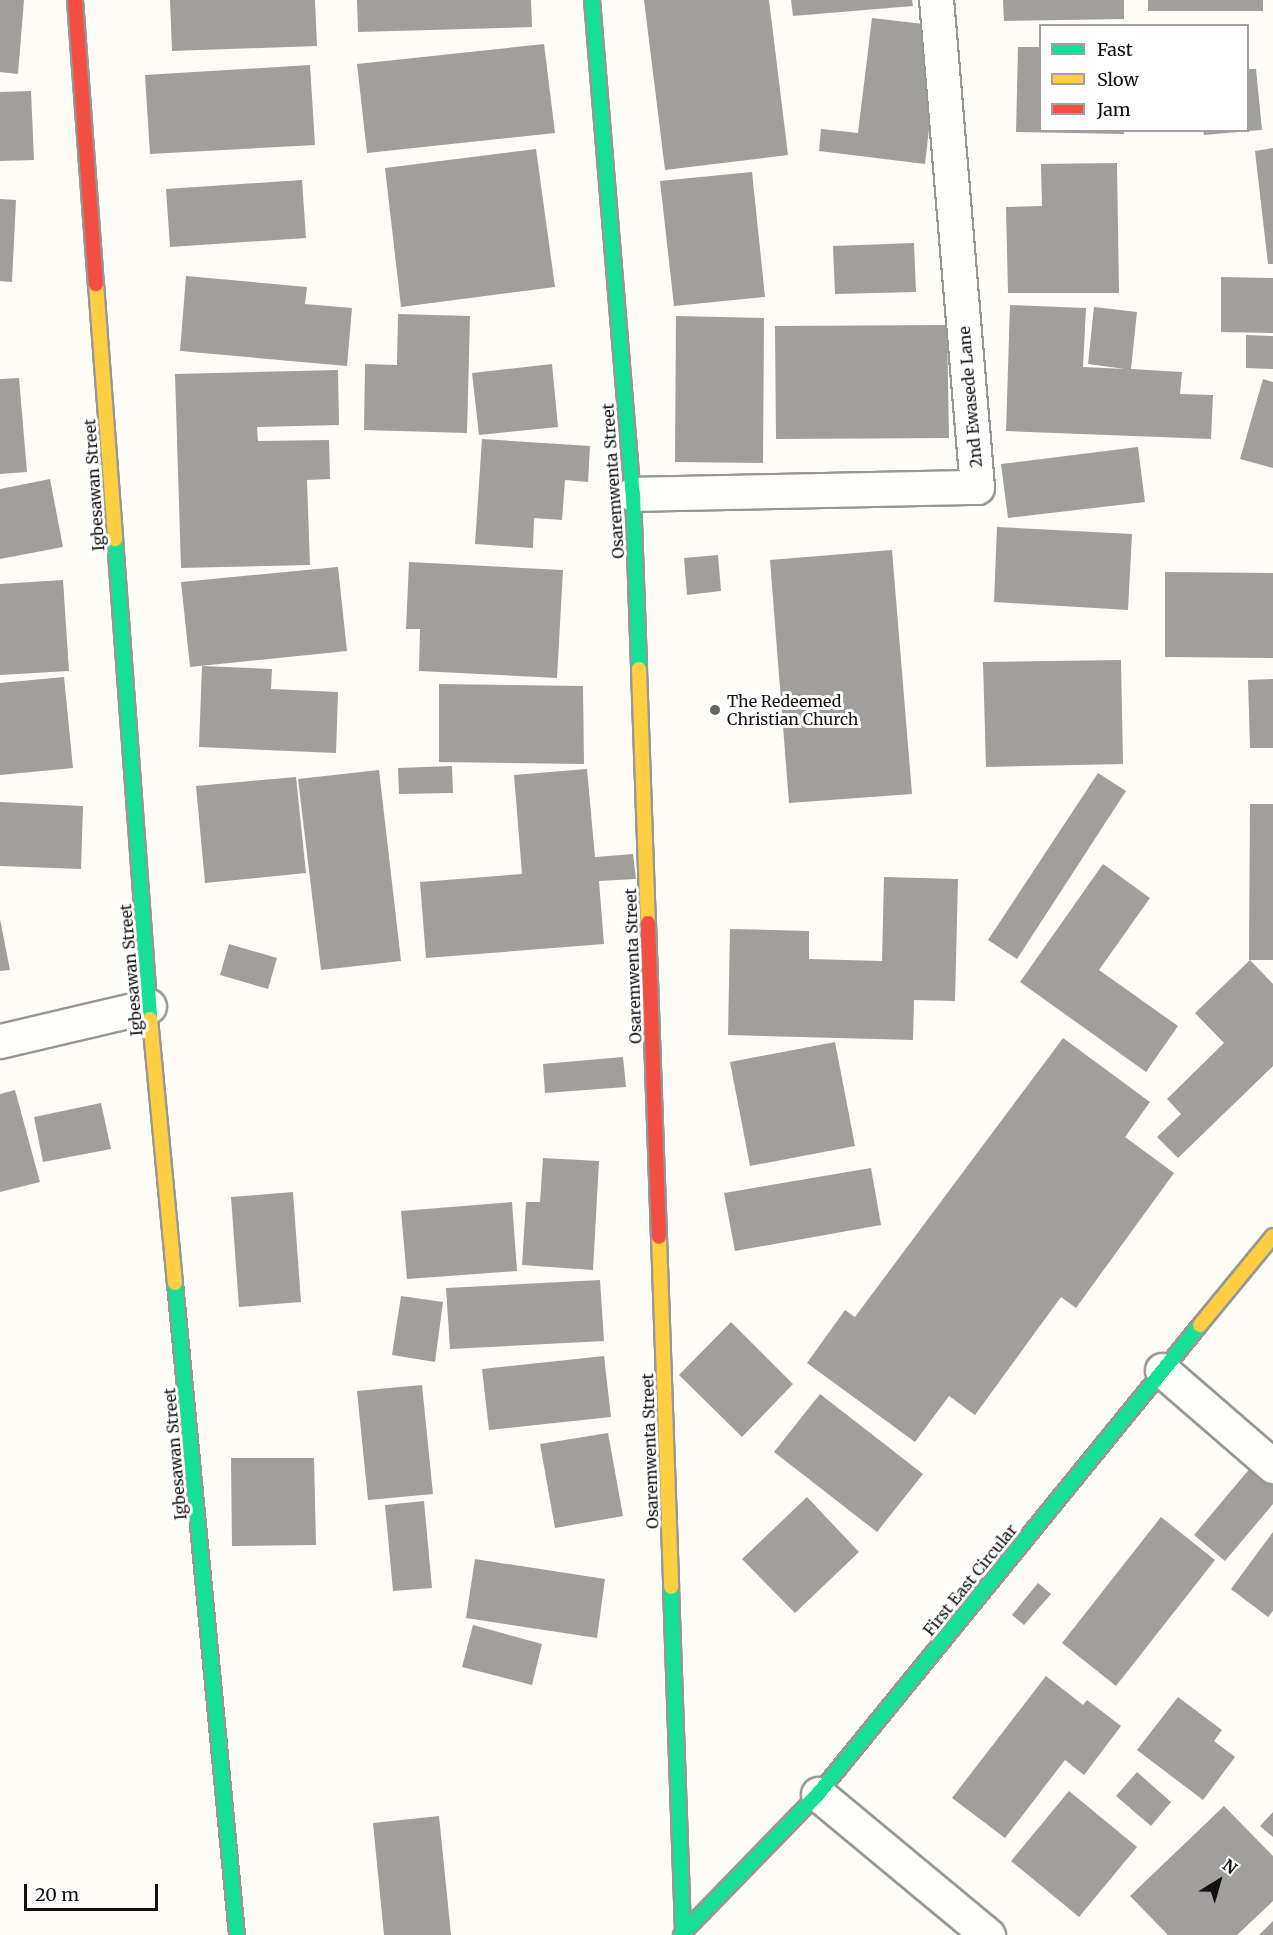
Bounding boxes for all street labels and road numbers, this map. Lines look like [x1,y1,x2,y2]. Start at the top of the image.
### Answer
street label: 2nd Ewasede Lane [954,326,986,468]
street label: Osaremwenta Street [598,403,628,559]
street label: Igbesawan Street [80,418,108,552]
street label: Osaremwenta Street [621,888,645,1044]
street label: Igbesawan Street [116,903,146,1037]
street label: Osaremwenta Street [638,1373,662,1529]
street label: Igbesawan Street [160,1387,190,1521]
street label: First East Circular [919,1520,1021,1640]

